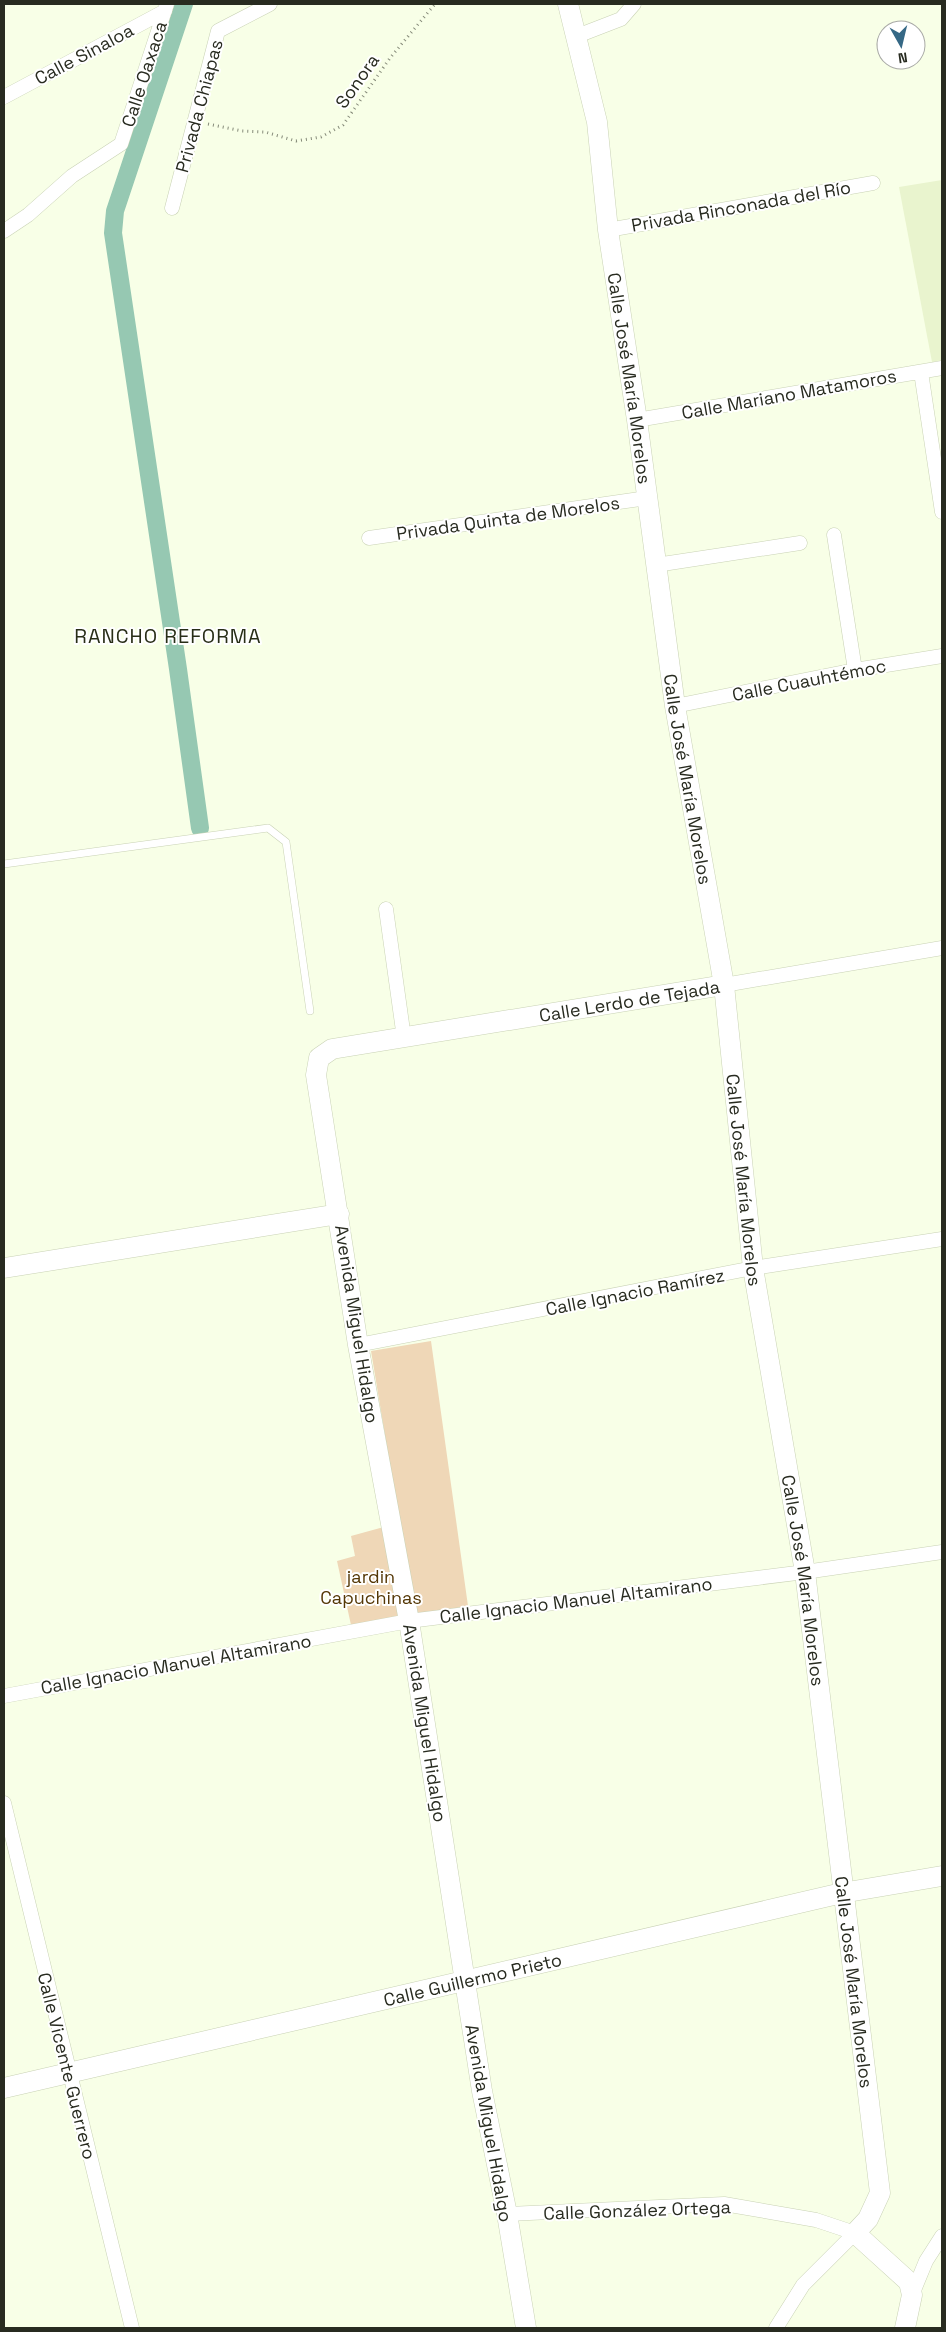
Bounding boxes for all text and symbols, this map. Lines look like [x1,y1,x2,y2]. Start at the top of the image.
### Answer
street label: Calle Sinaloa [31,18,137,90]
street label: Calle Oaxaca [116,18,172,130]
north arrow [876,20,926,70]
street label: Privada Chiapas [170,37,228,175]
text: N [897,48,909,67]
street label: Sonora [330,49,384,113]
street label: Privada Rinconada del Río [629,175,853,237]
street label: Calle José María Morelos [603,271,657,485]
street label: Calle Mariano Matamoros [680,364,898,424]
street label: Privada Quinta de Morelos [395,491,621,545]
district label: RANCHO REFORMA [74,623,262,649]
street label: Calle Cuauhtémoc [730,654,888,706]
street label: Calle José María Morelos [659,672,718,886]
street label: Calle Lerdo de Tejada [537,974,721,1027]
street label: Calle José María Morelos [722,1073,767,1288]
street label: Avenida Miguel Hidalgo [330,1223,384,1425]
street label: Calle Ignacio Ramírez [544,1263,726,1321]
street label: Calle José María Morelos [777,1473,830,1687]
park label: jardin Capuchinas [320,1565,422,1609]
street label: Calle Ignacio Manuel Altamirano [438,1572,714,1628]
street label: Avenida Miguel Hidalgo [398,1622,452,1824]
street label: Calle Ignacio Manuel Altamirano [39,1629,313,1699]
street label: Calle José María Morelos [830,1875,879,2089]
street label: Calle Guillermo Prieto [381,1947,564,2011]
street label: Calle Vicente Guerrero [33,1970,101,2162]
street label: Avenida Miguel Hidalgo [460,2022,518,2224]
street label: Calle González Ortega [543,2195,731,2225]

